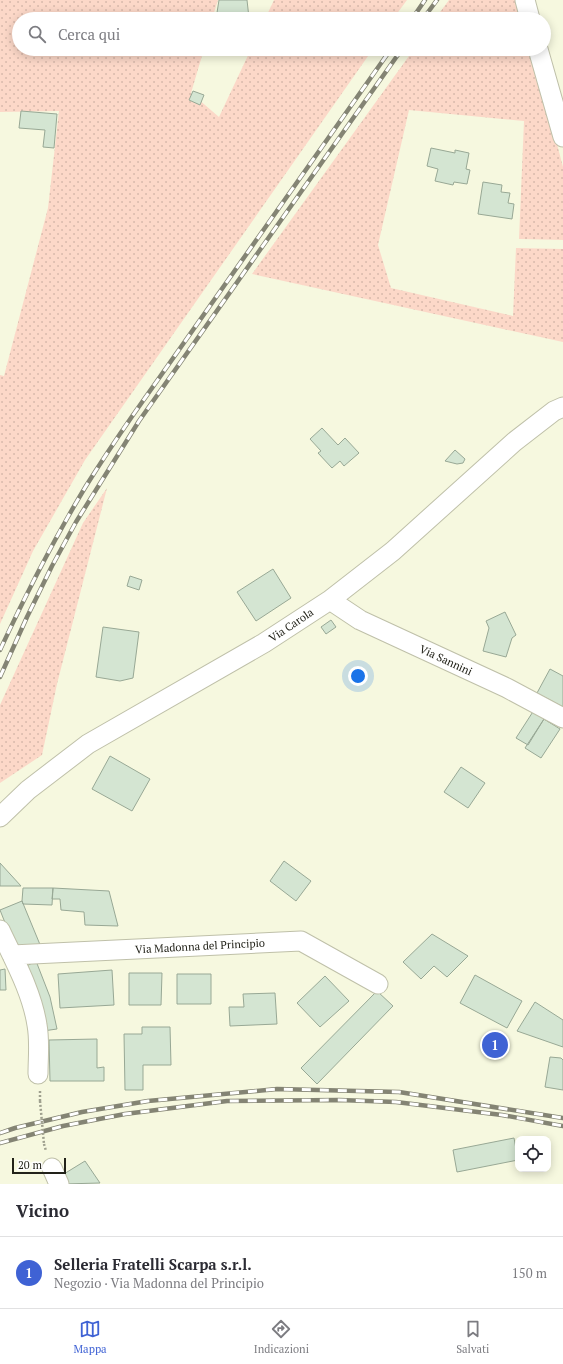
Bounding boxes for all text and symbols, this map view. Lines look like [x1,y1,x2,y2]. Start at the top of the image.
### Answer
search box [12,12,551,56]
icon: search [26,23,48,45]
text: Cerca qui [58,24,120,44]
street label: Via Carola [266,605,316,645]
street label: Via Sannini [417,642,475,678]
your location [348,666,368,686]
street label: Via Madonna del Principio [135,936,265,956]
pin: 1 [482,1030,508,1060]
map controls [515,1136,551,1172]
button: locate [515,1136,551,1172]
scale bar [12,1156,66,1175]
text: 20 m [18,1158,42,1172]
text: Vicino [16,1199,69,1222]
text: Selleria Fratelli Scarpa s.r.l. [54,1254,252,1274]
text: 1 [25,1264,33,1282]
text: 150 m [512,1264,547,1282]
text: Negozio · Via Madonna del Principio [54,1274,264,1292]
tab: Mappa [74,1318,107,1356]
tab: Indicazioni [254,1318,309,1356]
tab: Salvati [456,1318,489,1356]

